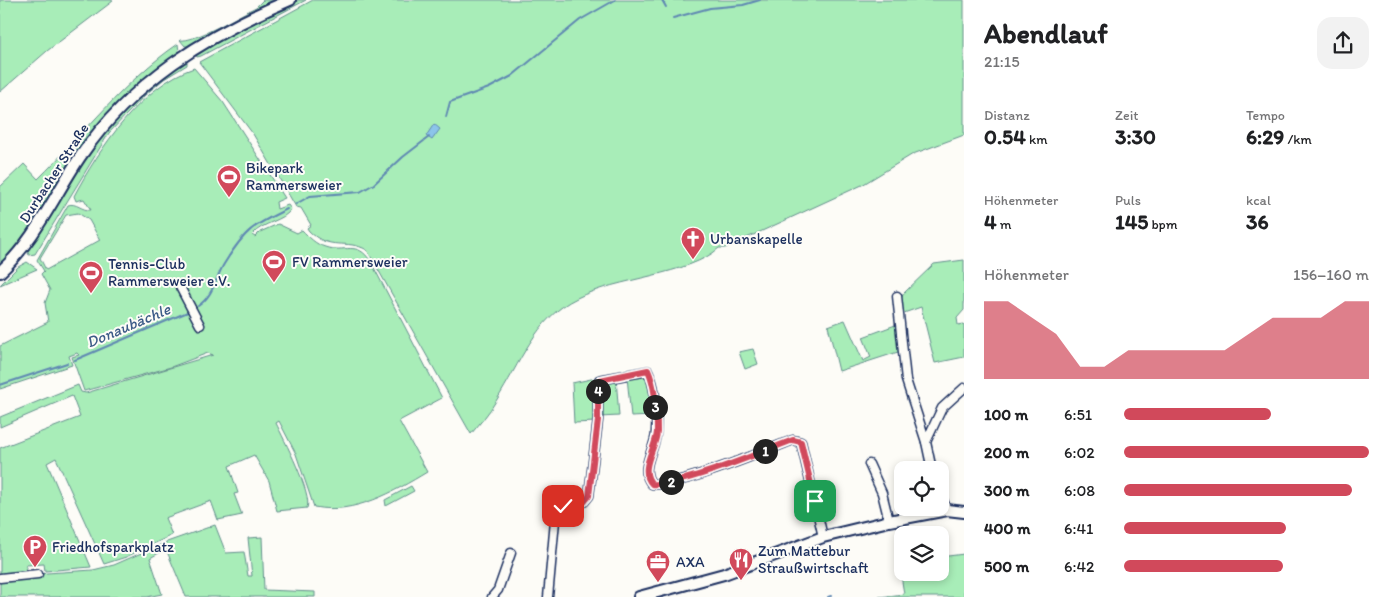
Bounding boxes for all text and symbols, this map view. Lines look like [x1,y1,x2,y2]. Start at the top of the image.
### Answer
text: Abendlauf [984,16,1108,50]
button: share [1317,17,1369,69]
text: 21:15 [984,52,1020,71]
text: Distanz [984,107,1030,124]
text: Zeit [1115,107,1139,124]
text: Tempo [1246,107,1285,124]
street label: Durbacher Straße [15,120,93,226]
text: 0.54 [984,124,1026,149]
text: 3:30 [1115,124,1156,149]
text: 6:29 [1246,124,1284,149]
text: km [1026,131,1047,148]
text: /km [1284,131,1312,148]
place label: Bikepark Rammersweier [246,159,342,194]
sports icon: Bikepark Rammersweier [216,164,242,198]
text: Höhenmeter [984,192,1058,209]
text: Puls [1115,192,1141,209]
text: kcal [1246,192,1271,209]
text: 4 [984,209,997,234]
text: 145 [1115,209,1148,234]
text: 36 [1246,209,1269,234]
text: m [997,216,1012,233]
text: bpm [1148,216,1178,233]
church icon: Urbanskapelle [680,226,706,260]
place label: Urbanskapelle [710,230,803,248]
sports icon: FV Rammersweier [261,249,287,283]
place label: FV Rammersweier [292,253,408,271]
place label: Tennis-Club Rammersweier e.V. [108,255,231,290]
sports icon: Tennis-Club Rammersweier e.V. [78,260,104,294]
text: Höhenmeter [984,265,1069,284]
text: 156–160 m [1293,265,1369,284]
water label: Donaubächle [83,299,174,352]
pin: 4 [586,378,610,404]
text: 4 [594,383,603,400]
pin: 3 [642,394,668,420]
text: 3 [652,399,659,416]
text: 100 m [984,405,1028,424]
text: 6:51 [1064,405,1092,424]
pin: 1 [752,438,778,464]
text: 1 [762,443,769,460]
text: 200 m [984,443,1029,462]
text: 6:02 [1064,443,1095,462]
map controls [894,461,949,581]
button: locate [894,461,949,516]
pin: 2 [658,470,684,494]
text: 2 [668,474,675,491]
pin [794,480,836,522]
text: 300 m [984,481,1030,500]
text: 6:08 [1064,481,1095,500]
pin [542,485,584,527]
icon: arrive [801,487,829,515]
icon: check [549,492,577,520]
text: 400 m [984,519,1030,538]
text: 6:41 [1064,519,1093,538]
button: layers [894,526,949,581]
parking icon: Friedhofsparkplatz [22,534,48,568]
place label: Friedhofsparkplatz [52,538,174,556]
place label: Zum Mattebur Straußwirtschaft [758,542,869,577]
restaurant icon: Zum Mattebur Straußwirtschaft [728,547,754,581]
office icon: AXA [645,549,671,583]
place label: AXA [676,553,705,571]
text: 500 m [984,557,1029,576]
text: 6:42 [1064,557,1094,576]

